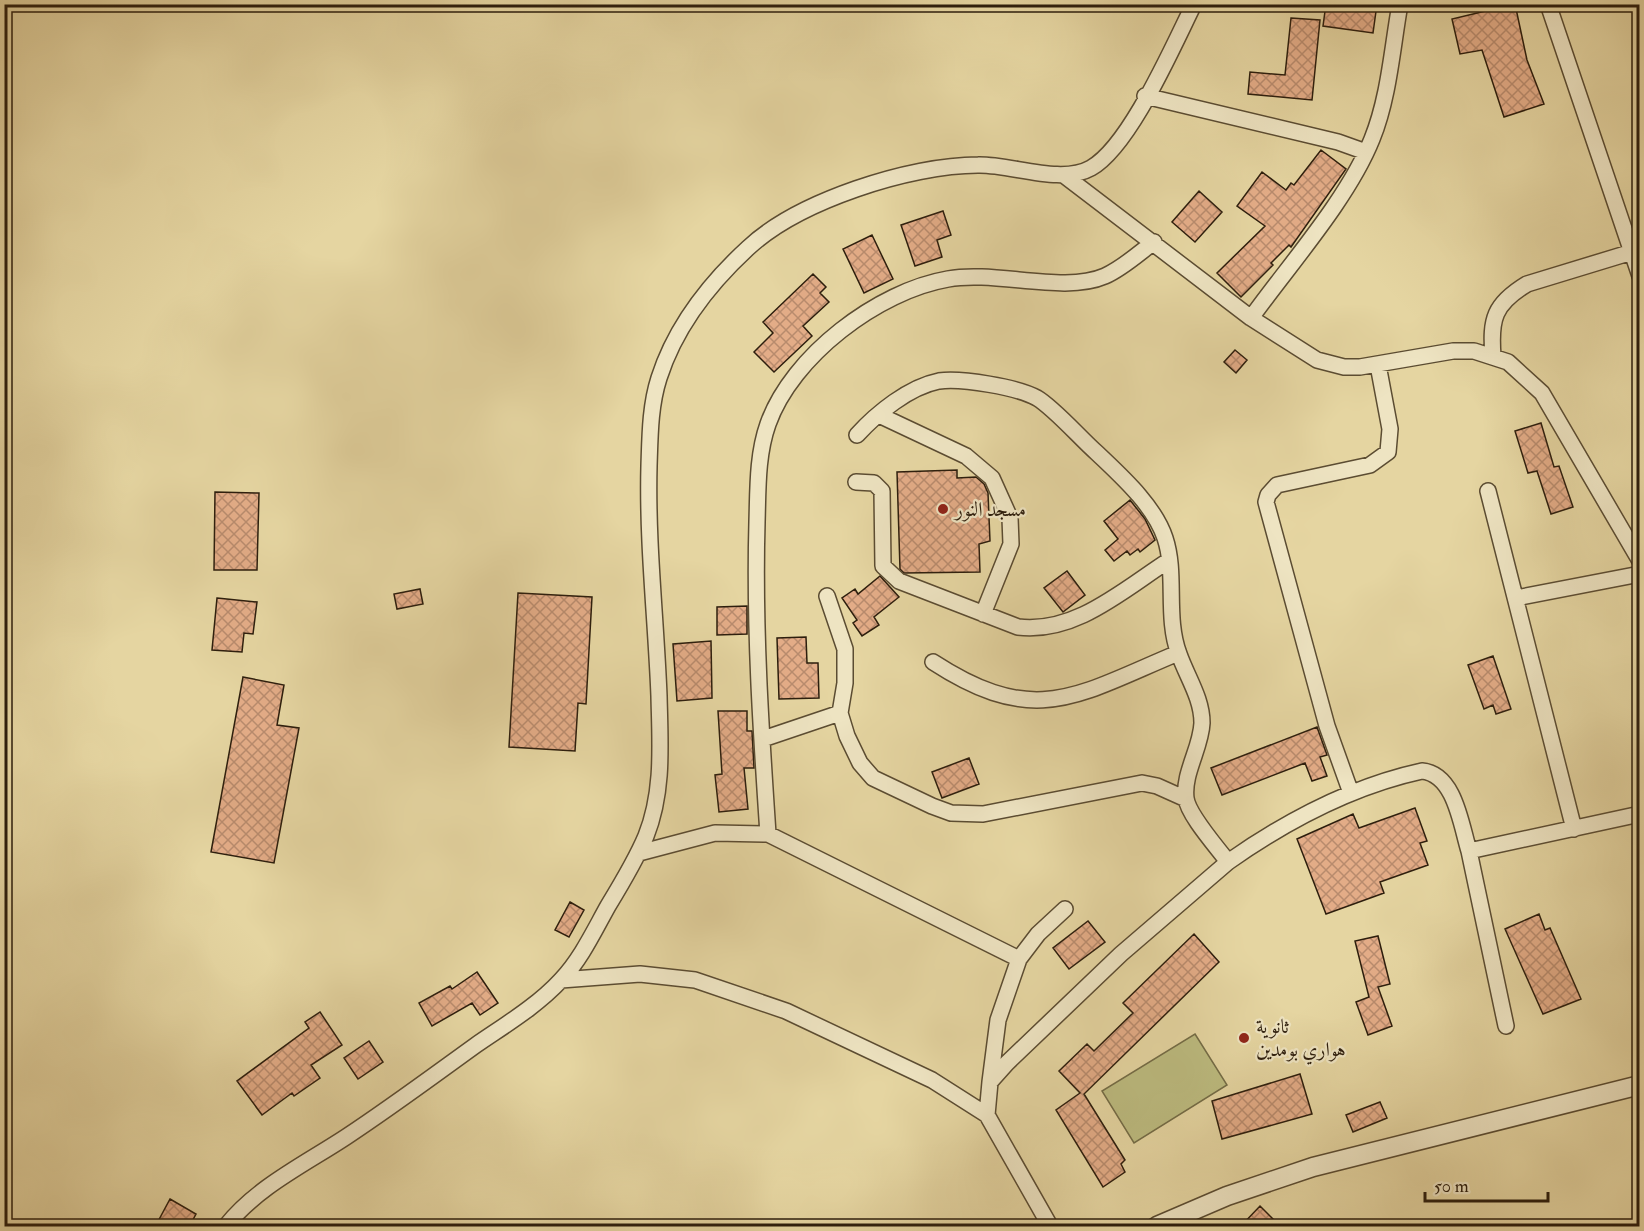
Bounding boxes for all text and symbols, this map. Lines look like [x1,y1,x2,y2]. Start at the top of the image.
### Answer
place label: مسجد النور [953,497,1026,522]
marker: مسجد النور [936,502,950,516]
place label: ثانوية هواري بومدين [1256,1014,1346,1065]
marker: ثانوية هواري بومدين [1237,1031,1251,1045]
scale bar [1425,1165,1548,1203]
text: 50 m [1434,1175,1469,1198]

